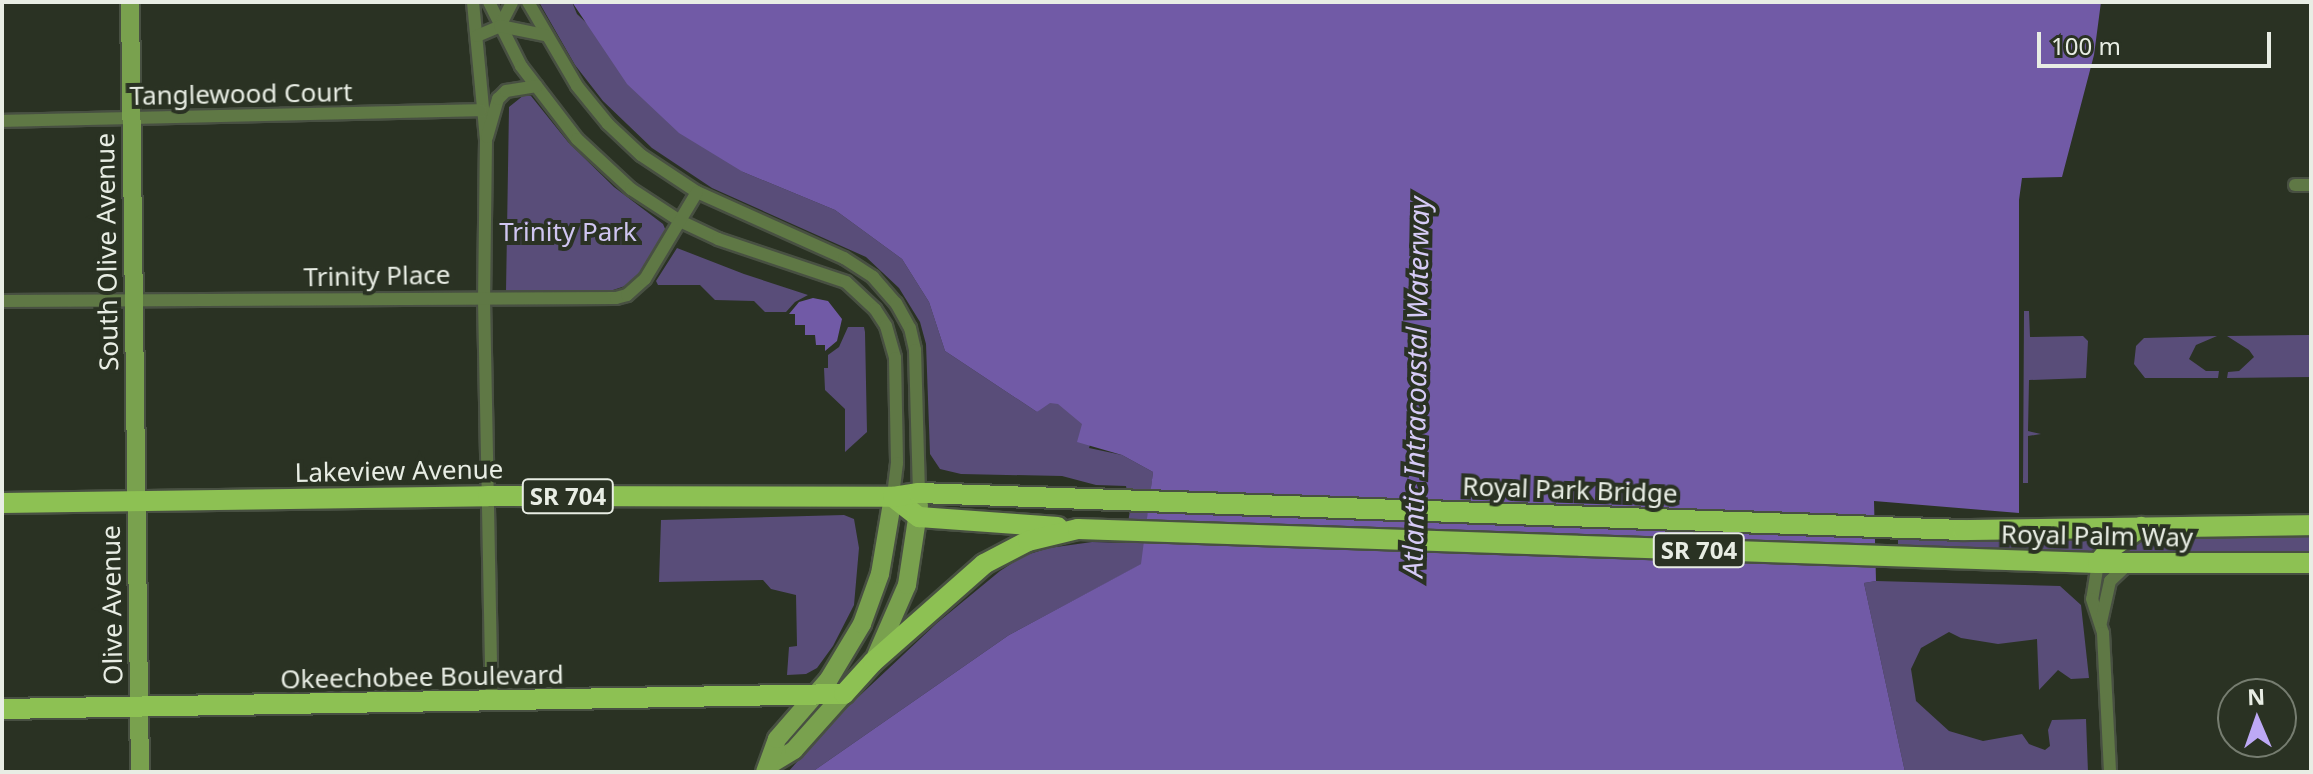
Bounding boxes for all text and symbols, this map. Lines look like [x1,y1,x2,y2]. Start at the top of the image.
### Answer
scale bar [2041,16,2275,66]
text: 100 m [2051,29,2121,62]
street label: Tanglewood Court [129,76,353,112]
street label: South Olive Avenue [89,133,125,371]
water label: Atlantic Intracoastal Waterway [1395,196,1435,578]
park label: Trinity Park [499,216,637,248]
street label: Trinity Place [303,259,451,293]
street label: Lakeview Avenue [294,454,504,488]
street label: Royal Park Bridge [1462,471,1678,509]
road number: SR 704 [520,476,616,516]
street label: Royal Palm Way [2001,519,2193,553]
street label: Olive Avenue [95,525,129,685]
road number: SR 704 [1651,530,1747,570]
street label: Okeechobee Boulevard [280,659,564,695]
north arrow [2217,678,2297,758]
text: N [2247,681,2266,711]

